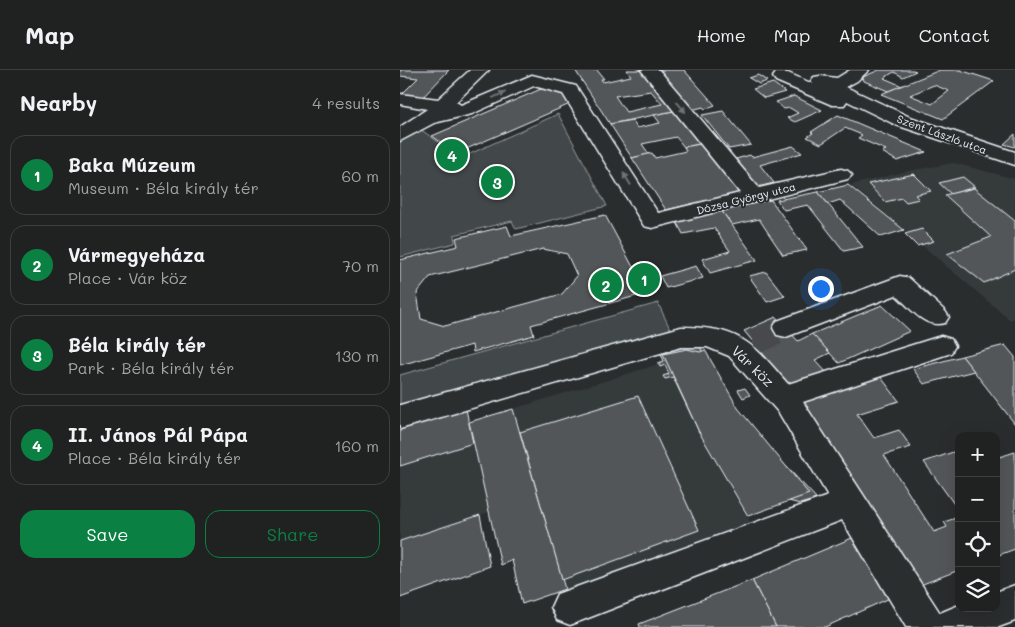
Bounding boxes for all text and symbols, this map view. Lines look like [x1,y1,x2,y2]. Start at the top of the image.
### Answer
text: Map [25,19,74,50]
text: Home [697,23,746,47]
text: Map [774,23,810,47]
text: About [838,23,891,47]
text: Contact [919,23,990,47]
text: Nearby [20,89,97,116]
one-way arrow [492,91,506,99]
text: 4 results [312,92,380,113]
one-way arrow [676,101,687,114]
street label: Szent László utca [895,111,989,157]
pin: 4 [436,136,468,174]
text: Baka Múzeum [68,152,196,177]
pin: 3 [481,163,513,201]
text: 1 [33,165,41,186]
text: 60 m [342,165,379,186]
one-way arrow [622,173,631,186]
text: Museum · Béla király tér [68,177,259,198]
street label: Dózsa György utca [695,178,797,218]
text: Vármegyeháza [68,242,205,267]
text: 2 [33,255,41,276]
text: 70 m [342,255,379,276]
pin: 1 [628,260,660,298]
pin: 2 [590,266,622,304]
text: Place · Vár köz [68,267,187,288]
your location [808,276,834,302]
text: Béla király tér [68,332,206,357]
street label: Vár köz [728,341,778,391]
text: 3 [32,345,42,366]
text: 130 m [335,345,379,366]
text: Park · Béla király tér [68,357,234,378]
text: II. János Pál Pápa [68,422,248,447]
map controls [955,432,1000,612]
button: + [955,432,1000,477]
text: 4 [32,435,42,456]
text: 160 m [334,435,379,456]
text: Place · Béla király tér [68,447,241,468]
button: − [955,477,1000,522]
button: Save [20,510,195,558]
button: Share [205,510,380,558]
button: locate [955,522,1000,567]
button: layers [955,567,1000,612]

